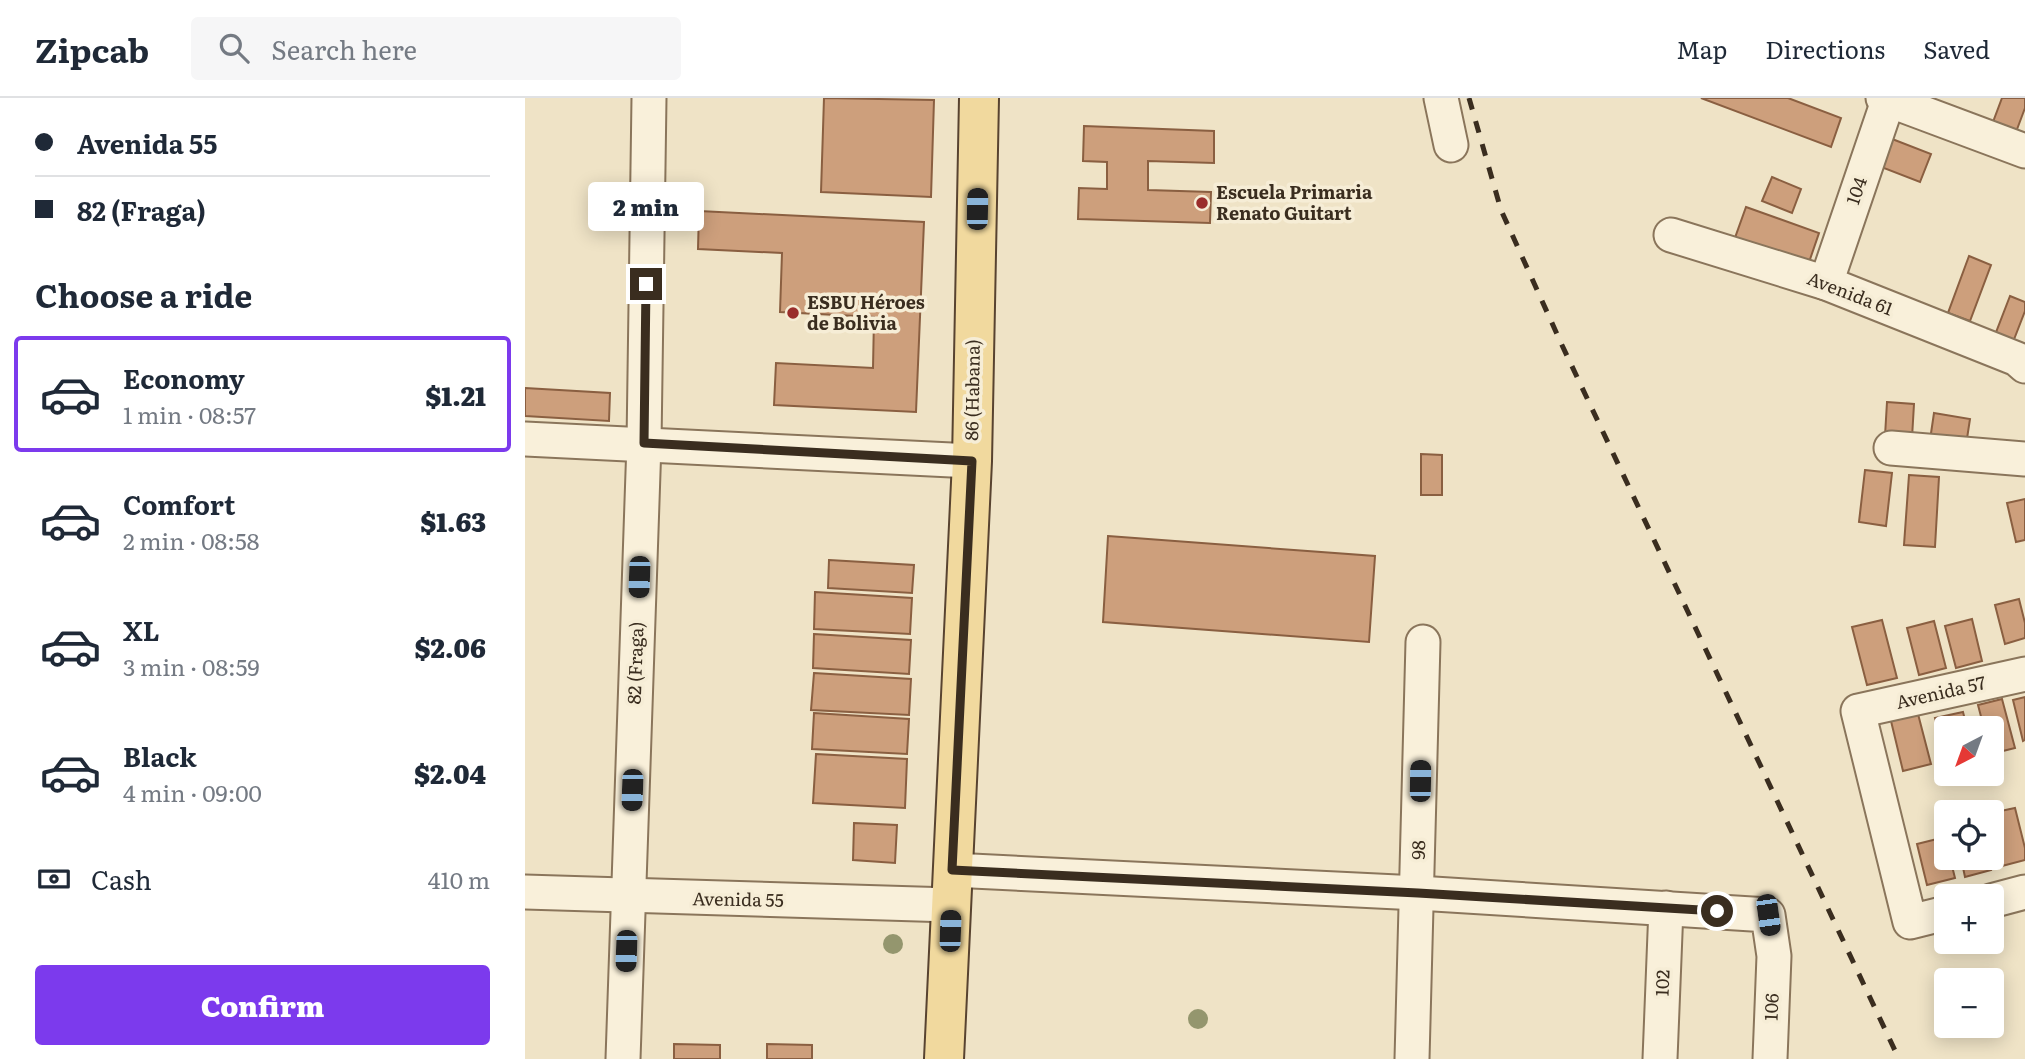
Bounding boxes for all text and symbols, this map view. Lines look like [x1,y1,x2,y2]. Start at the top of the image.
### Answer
search box [191,17,681,80]
text: Zipcab [35,24,149,73]
icon: search [215,29,253,67]
text: Search here [271,29,417,68]
text: Map [1676,31,1727,66]
text: Directions [1765,31,1885,66]
text: Saved [1923,31,1990,66]
text: Avenida 55 [77,123,217,162]
street label: 104 [1838,173,1873,208]
place label: Escuela Primaria Renato Guitart [1216,178,1373,226]
callout: 2 min [588,183,704,232]
car [967,188,988,230]
text: 2 min [613,189,679,223]
text: 82 (Fraga) [77,190,206,229]
marker: Escuela Primaria Renato Guitart [1194,195,1210,211]
street label: Avenida 61 [1804,264,1897,321]
route end [630,268,662,300]
text: Choose a ride [35,270,252,318]
place label: ESBU Héroes de Bolivia [807,288,925,336]
marker: ESBU Héroes de Bolivia [785,305,801,321]
street label: 86 (Habana) [957,339,986,441]
text: Economy [123,358,245,397]
icon: car [39,363,102,426]
text: $1.21 [425,375,486,414]
text: 1 min · 08:57 [123,397,256,431]
text: Comfort [123,484,235,523]
icon: car [39,489,102,552]
text: $1.63 [420,501,486,540]
text: 2 min · 08:58 [123,523,259,557]
car [628,556,651,598]
text: XL [123,610,160,649]
icon: car [39,615,102,678]
street label: 82 (Fraga) [620,621,649,705]
text: $2.06 [415,627,486,666]
text: 3 min · 08:59 [123,649,259,683]
street label: Avenida 57 [1893,668,1988,715]
north arrow [1934,716,2004,786]
map controls [1934,716,2004,1038]
text: Black [123,736,197,775]
icon: car [39,741,102,804]
text: $2.04 [414,753,486,792]
car [1410,760,1431,802]
car [621,769,644,811]
text: 4 min · 09:00 [123,775,262,809]
button: locate [1934,800,2004,870]
street label: 98 [1404,840,1431,860]
text: Cash [91,859,152,898]
icon: cash [35,860,73,898]
text: 410 m [428,862,490,896]
street label: Avenida 55 [692,884,784,913]
button: + [1934,884,2004,954]
car [1755,893,1782,937]
route start [1701,895,1733,927]
car [939,910,962,952]
car [615,930,638,972]
button: Confirm [35,965,490,1045]
button: − [1934,968,2004,1038]
street label: 102 [1648,969,1675,997]
street label: 106 [1757,992,1784,1021]

